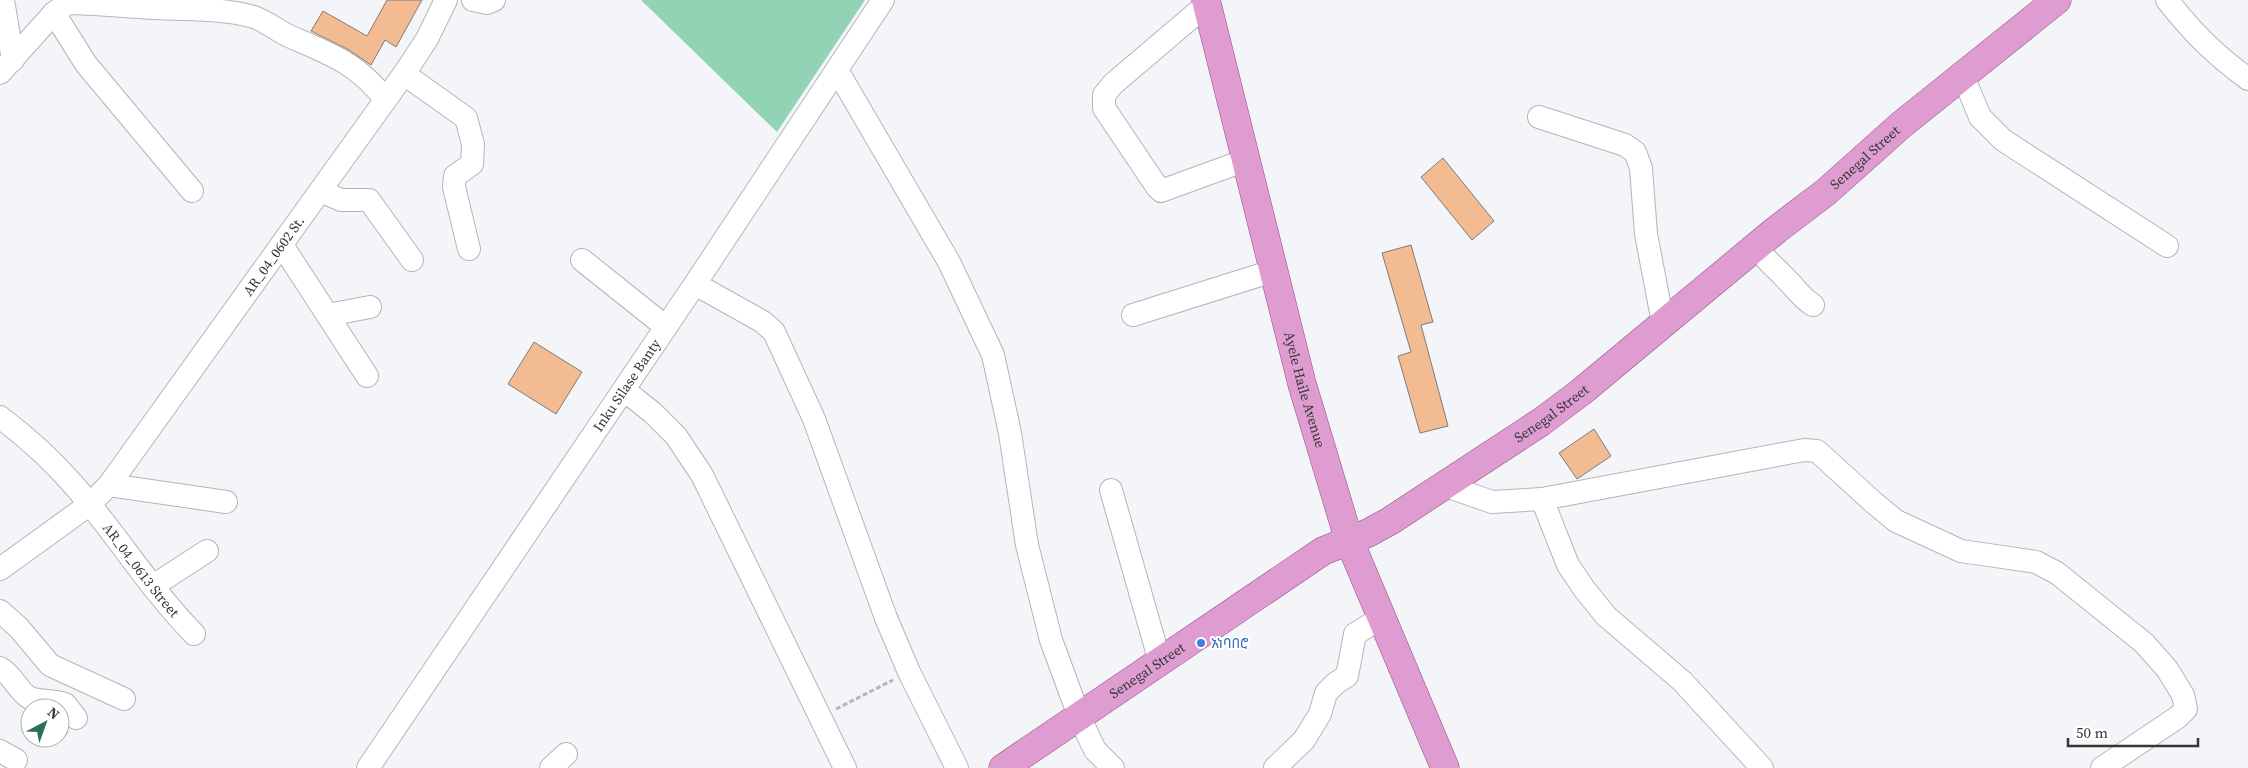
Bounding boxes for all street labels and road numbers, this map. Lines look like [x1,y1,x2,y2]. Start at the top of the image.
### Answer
street label: Senegal Street [1825,120,1904,194]
street label: AR_04_0602 St. [238,212,309,300]
street label: Ayele Haile Avenue [1279,329,1331,450]
street label: Inku Silase Banty [588,334,666,435]
street label: Senegal Street [1510,379,1593,447]
street label: AR_04_0613 Street [98,519,184,622]
street label: Senegal Street [1105,637,1189,703]

